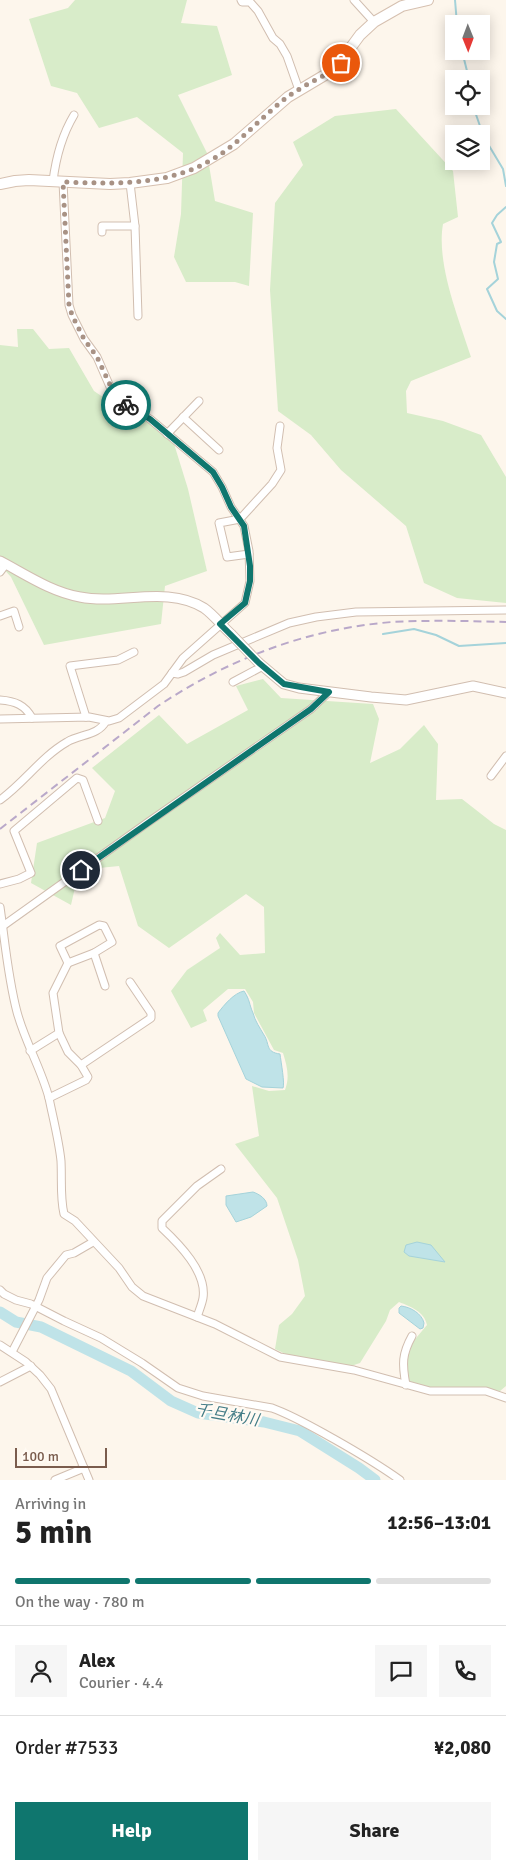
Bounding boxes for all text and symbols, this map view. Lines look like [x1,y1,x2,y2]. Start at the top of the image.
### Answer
north arrow [445,15,490,60]
map controls [445,15,490,170]
pin [320,42,362,84]
icon: bag [327,49,355,77]
button: locate [445,70,490,115]
button: layers [445,125,490,170]
courier [101,380,151,430]
icon: bike [112,391,140,419]
pin [60,849,102,891]
icon: home [67,856,95,884]
water label: 千旦林川 [194,1400,262,1431]
scale bar [15,1445,108,1468]
text: 100 m [22,1448,59,1465]
text: Arriving in [15,1494,86,1514]
text: 12:56–13:01 [387,1511,491,1535]
text: 5 min [15,1513,92,1552]
text: On the way · 780 m [15,1592,145,1612]
button: person [15,1645,67,1697]
button: chat [375,1645,427,1697]
button: phone [439,1645,491,1697]
text: Alex [79,1649,115,1673]
text: Courier · 4.4 [79,1673,163,1693]
text: Order #7533 [15,1736,118,1760]
text: ¥2,080 [434,1736,491,1760]
button: Help [15,1802,248,1860]
button: Share [258,1802,491,1860]

